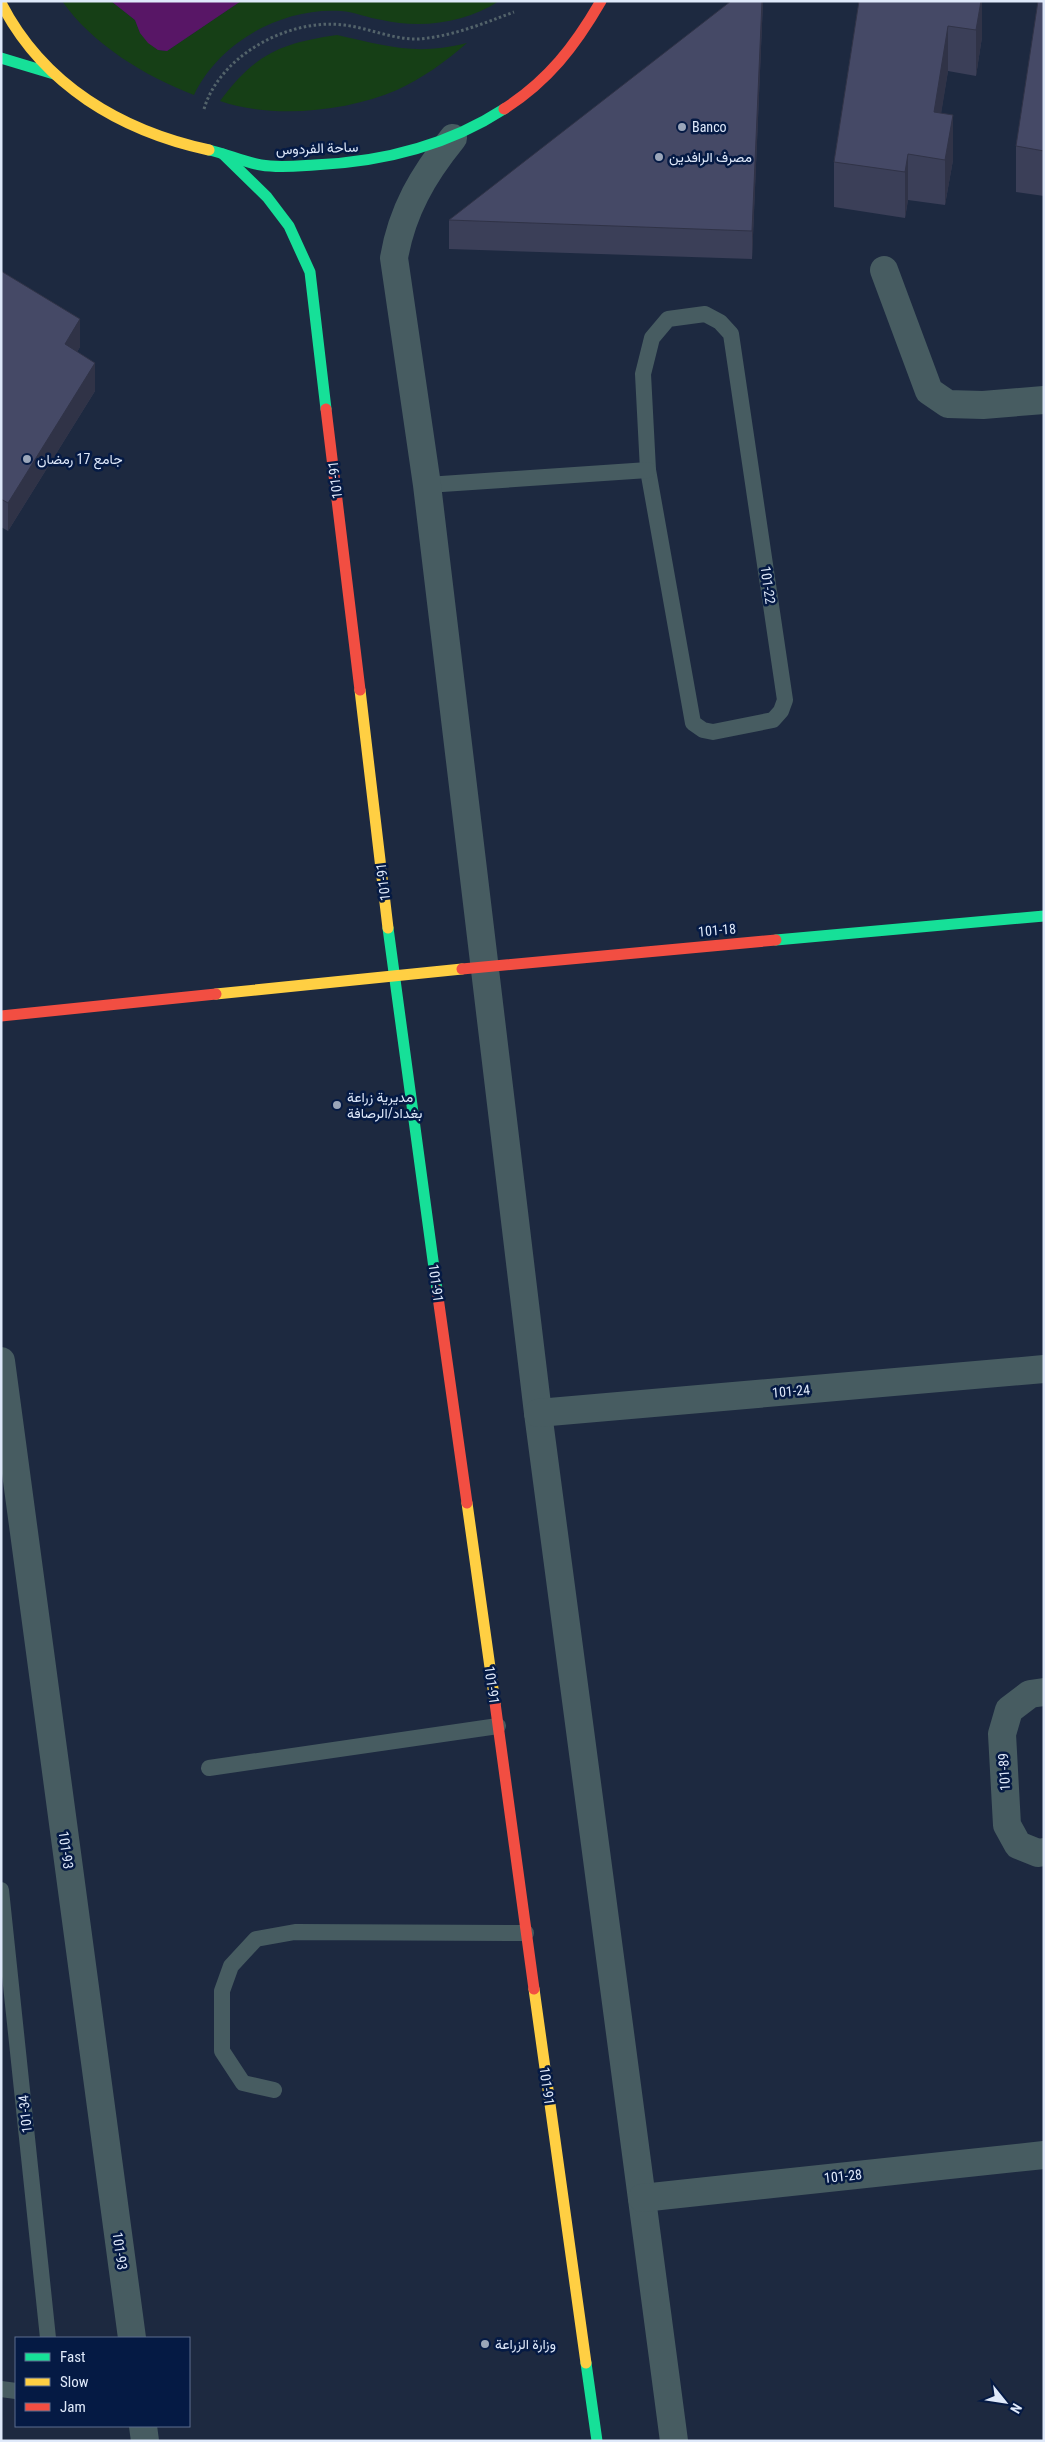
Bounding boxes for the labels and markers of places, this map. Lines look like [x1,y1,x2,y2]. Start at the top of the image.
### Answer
place label: Banco [692,119,727,135]
marker: Banco [676,121,688,133]
place label: مصرف الرافدين [669,149,752,166]
marker: مصرف الرافدين [653,151,665,163]
place label: جامع 17 رمضان [37,451,123,470]
marker: جامع 17 رمضان [21,453,33,465]
place label: مديرية زراعة بغداد/الرصافة [347,1089,422,1122]
marker: مديرية زراعة بغداد/الرصافة [331,1099,343,1111]
place label: وزارة الزراعة [495,2336,556,2353]
marker: وزارة الزراعة [479,2338,491,2350]

